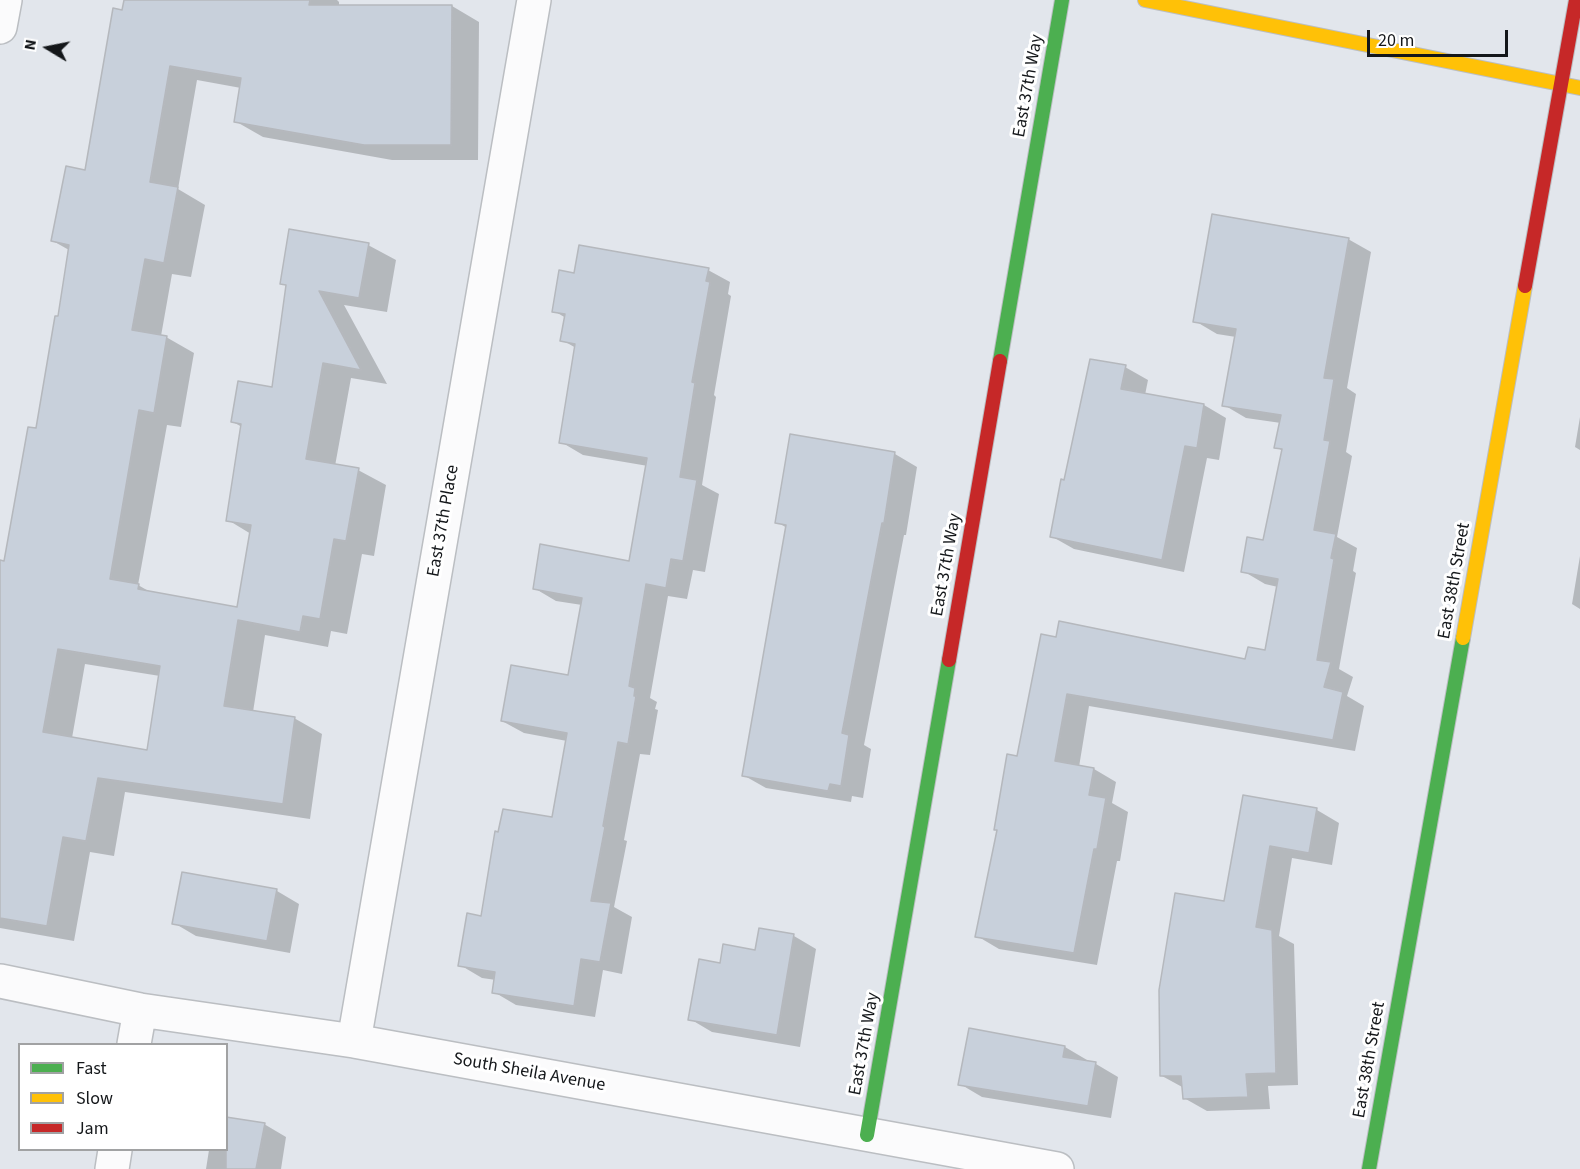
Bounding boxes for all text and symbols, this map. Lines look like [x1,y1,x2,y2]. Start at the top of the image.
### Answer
north arrow [18,18,78,78]
scale bar [1370,18,1511,56]
text: 20 m [1378,28,1414,53]
street label: East 37th Way [1009,33,1049,139]
text: N [19,38,42,52]
street label: East 37th Place [424,463,464,579]
street label: East 37th Way [927,512,967,618]
street label: East 38th Street [1434,521,1476,641]
street label: East 37th Way [845,991,885,1097]
street label: East 38th Street [1349,1000,1391,1120]
legend [18,1043,228,1151]
street label: South Sheila Avenue [451,1049,607,1097]
text: Fast [76,1056,107,1081]
text: Slow [76,1086,113,1111]
text: Jam [76,1116,109,1141]

